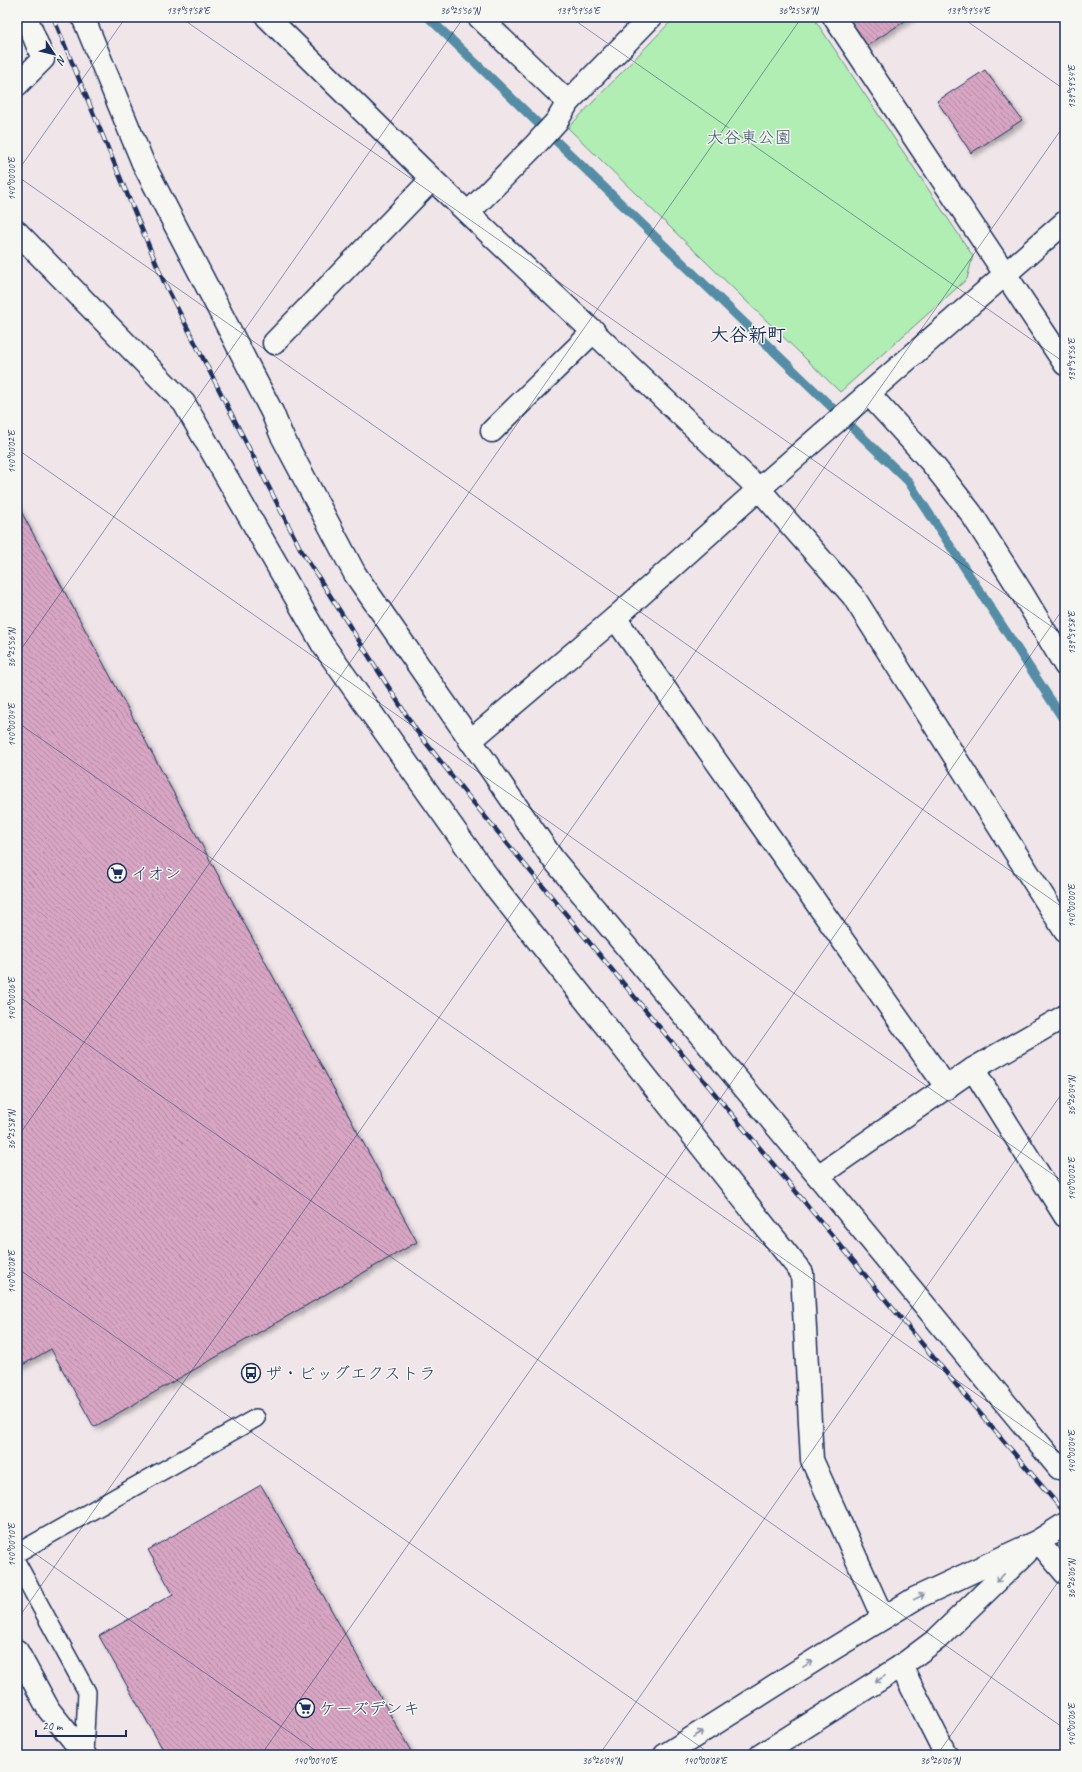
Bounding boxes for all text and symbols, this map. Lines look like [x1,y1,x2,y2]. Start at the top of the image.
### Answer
text: 139°59'58"E [166,4,211,17]
text: 36°25'56"N [440,4,482,17]
text: 139°59'56"E [556,4,601,17]
text: 36°25'58"N [778,4,820,17]
text: 139°59'54"E [946,4,991,17]
north arrow [34,34,74,74]
text: N [53,53,70,68]
text: 139°59'54"E [1065,64,1078,109]
park label: 大谷東公園 [707,127,792,148]
text: 140°00'00"E [5,156,18,201]
district label: 大谷新町 [710,323,786,347]
text: 139°59'56"E [1065,337,1078,382]
text: 140°00'02"E [5,429,18,474]
text: 139°59'58"E [1065,610,1078,655]
text: 36°25'56"N [5,626,18,668]
text: 140°00'04"E [5,702,18,747]
supermarket icon: イオン [106,862,128,884]
place label: イオン [131,863,181,884]
text: 140°00'00"E [1065,883,1078,928]
text: 140°00'06"E [5,976,18,1021]
text: 36°26'04"N [1065,1074,1078,1116]
text: 36°25'58"N [5,1108,18,1150]
text: 140°00'02"E [1065,1156,1078,1201]
text: 140°00'08"E [5,1249,18,1294]
bus stop icon: ザ・ビッグエクストラ [240,1362,262,1384]
place label: ザ・ビッグエクストラ [265,1363,436,1384]
text: 140°00'04"E [1065,1429,1078,1474]
text: 140°00'10"E [5,1522,18,1567]
text: 36°26'06"N [1065,1557,1078,1599]
one-way arrow [995,1573,1005,1582]
one-way arrow [913,1593,925,1600]
one-way arrow [802,1660,814,1668]
one-way arrow [875,1675,886,1683]
supermarket icon: ケーズデンキ [294,1697,316,1719]
place label: ケーズデンキ [319,1698,420,1719]
text: 140°00'06"E [1065,1702,1078,1747]
scale bar [36,1712,126,1738]
text: 20 m [42,1718,64,1734]
one-way arrow [692,1730,703,1738]
text: 140°00'10"E [293,1754,338,1767]
text: 36°26'04"N [582,1754,624,1767]
text: 140°00'08"E [683,1754,728,1767]
text: 36°26'06"N [920,1754,962,1767]

